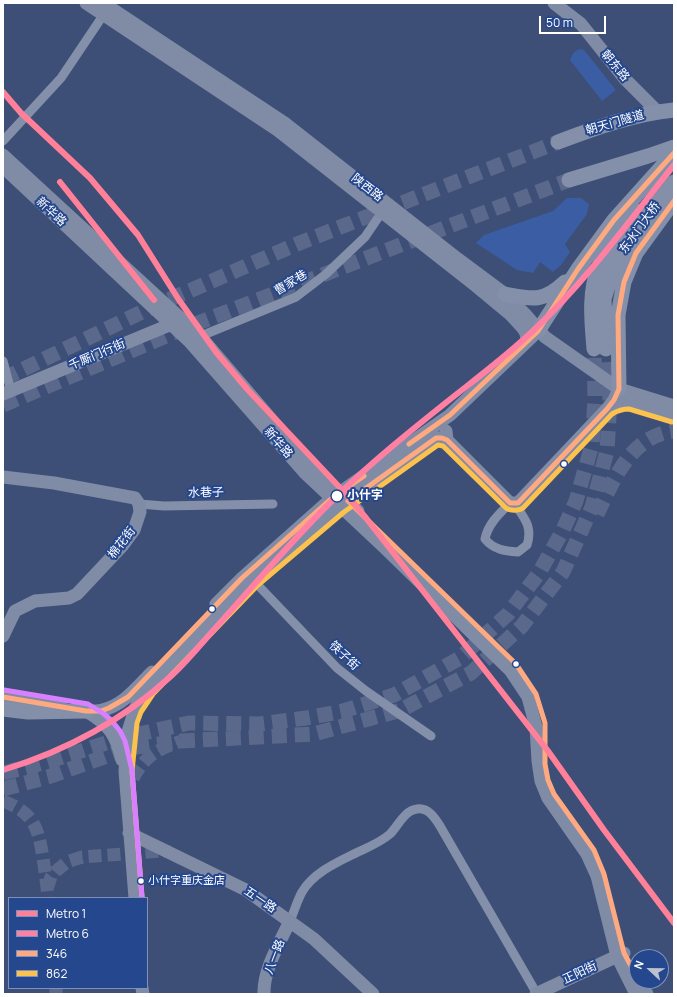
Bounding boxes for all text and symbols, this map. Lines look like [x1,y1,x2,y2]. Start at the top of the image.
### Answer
scale bar [541,8,608,34]
text: 50 m [546,14,573,31]
street label: 朝东路 [598,48,632,84]
street label: 朝天门隧道 [584,108,646,138]
street label: 陕西路 [348,171,386,205]
street label: 新华路 [33,194,69,230]
street label: 东水门大桥 [617,199,663,257]
street label: 曹家巷 [272,268,310,298]
street label: 千厮门行街 [67,337,127,373]
street label: 新华路 [261,425,295,461]
unlabelled marker [559,459,569,469]
street label: 水巷子 [188,485,224,501]
marker: 小什字 [330,489,344,503]
place label: 小什字 [347,489,383,503]
street label: 棉花街 [105,524,139,562]
unlabelled marker [207,604,217,614]
street label: 筷子街 [326,638,362,674]
unlabelled marker [511,659,521,669]
place label: 小什字重庆金店 [148,874,225,888]
marker: 小什字重庆金店 [136,876,146,886]
street label: 五一路 [241,884,279,916]
legend [8,897,148,989]
text: Metro 1 [46,905,86,922]
text: Metro 6 [46,925,89,942]
street label: 八一路 [262,938,288,976]
text: 346 [46,945,67,962]
north arrow [629,949,669,989]
text: N [630,958,647,971]
street label: 正阳街 [561,959,599,987]
text: 862 [46,965,67,982]

